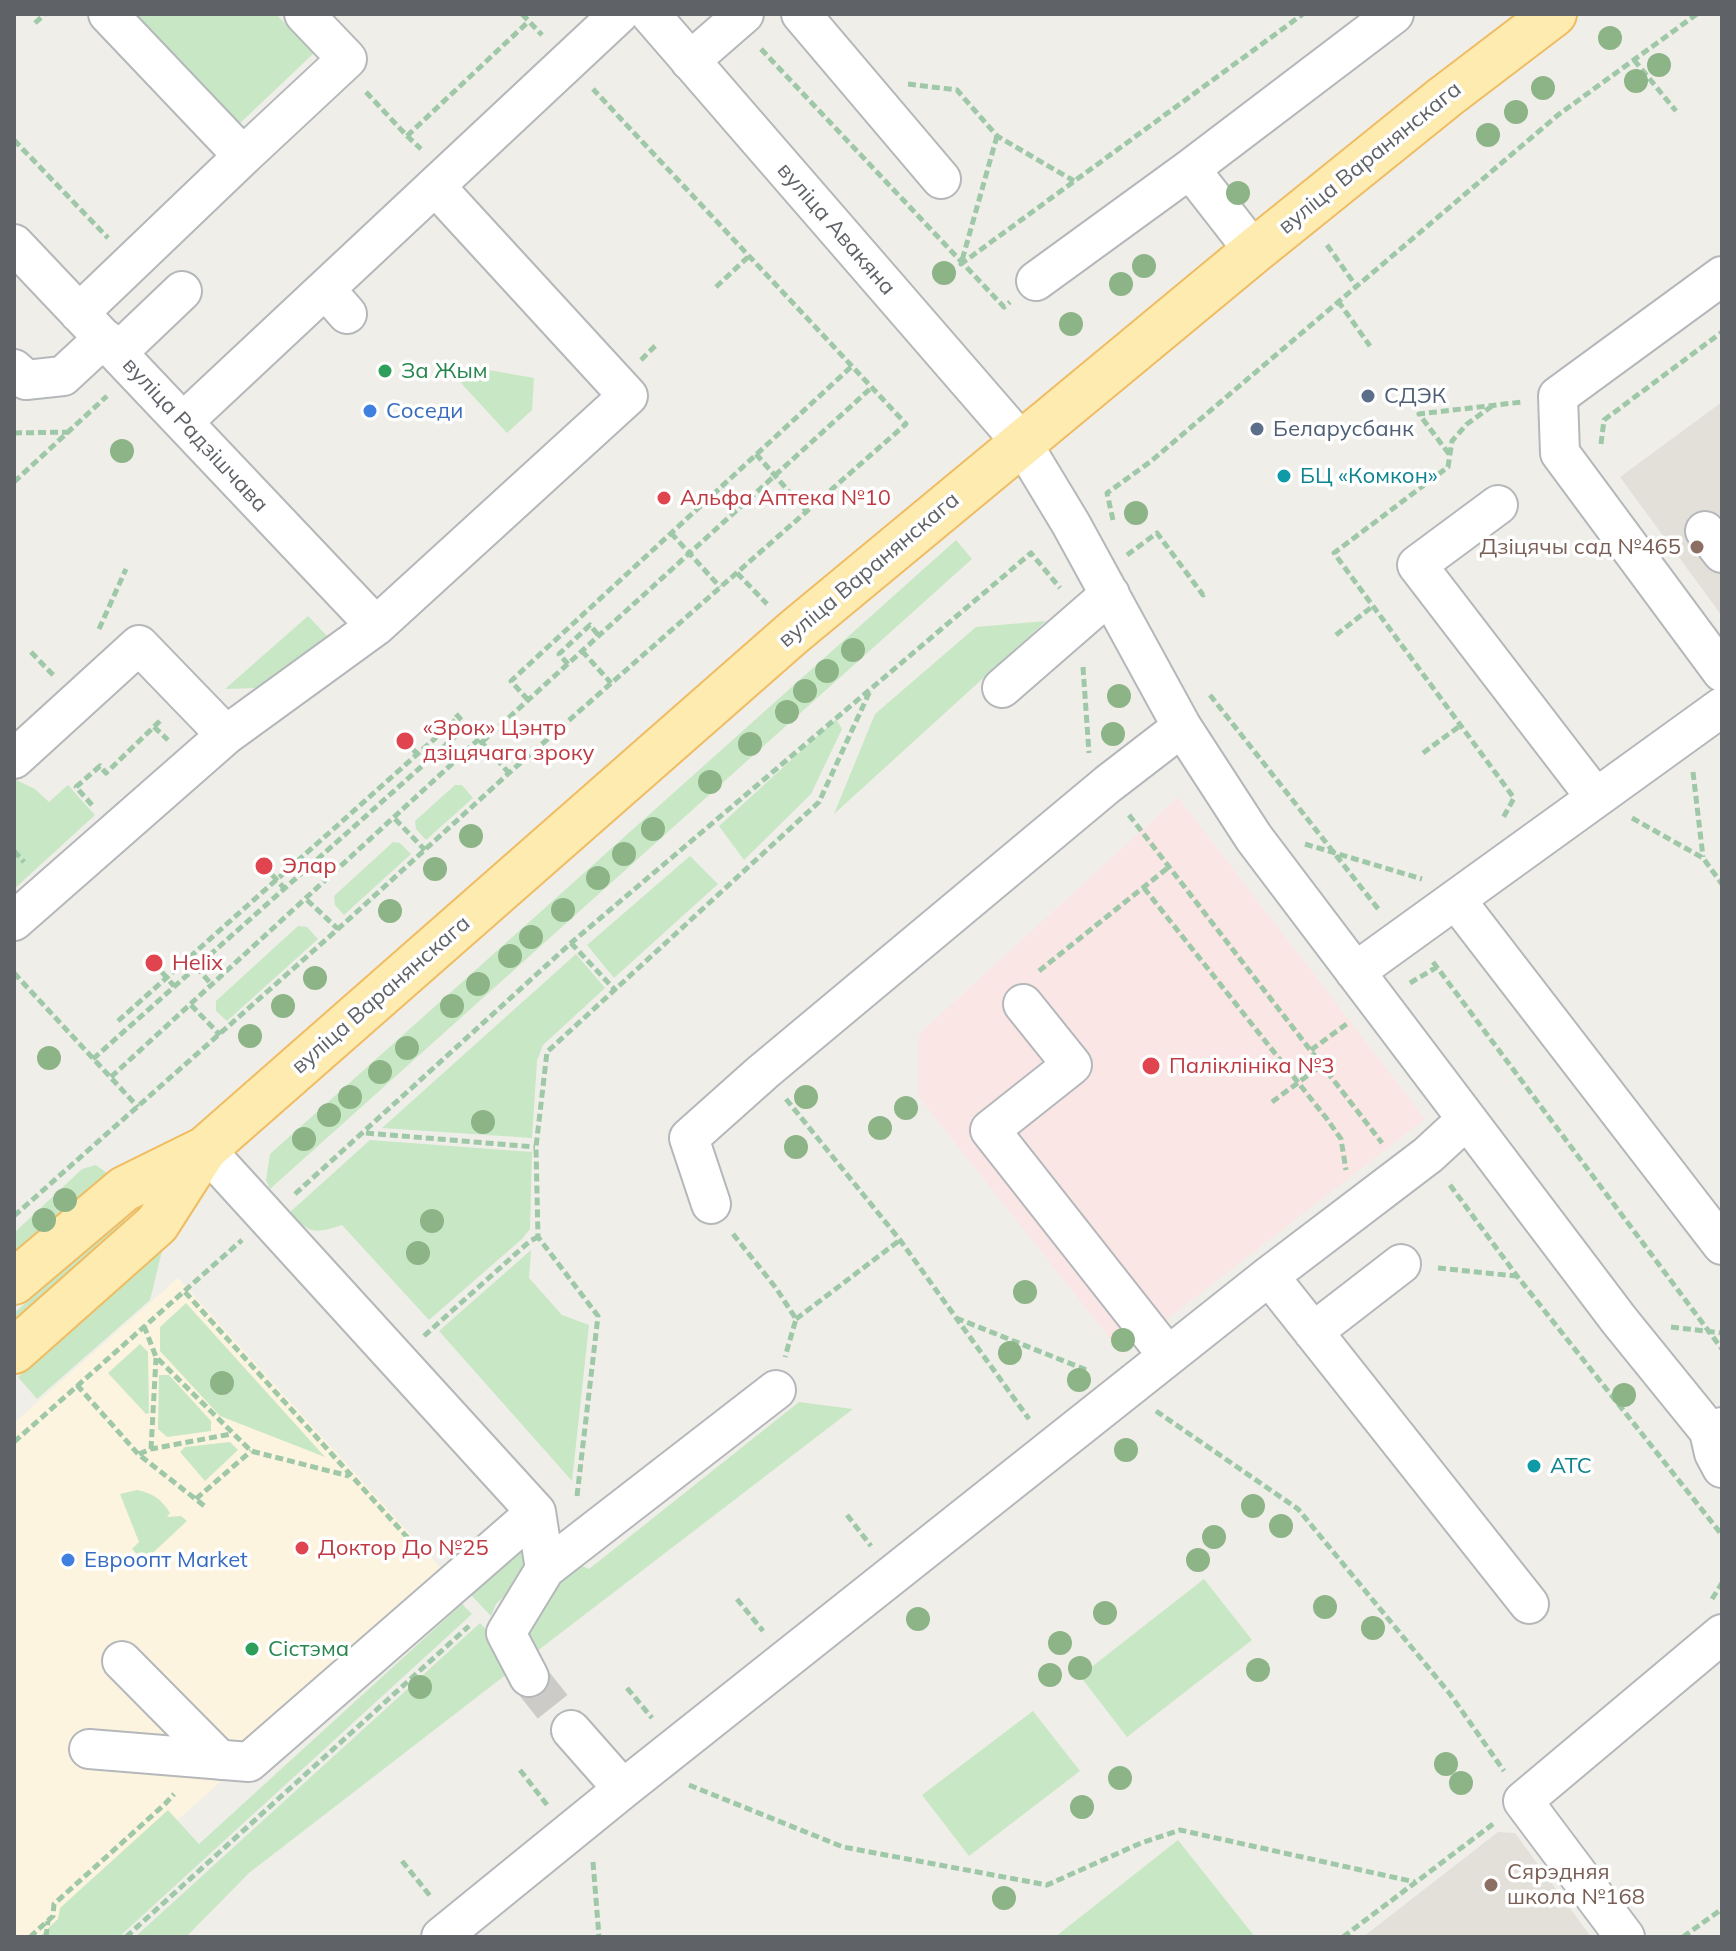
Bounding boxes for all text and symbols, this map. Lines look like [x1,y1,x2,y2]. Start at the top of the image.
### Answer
street label: вуліца Варанянскага [1273,76,1467,240]
street label: вуліца Авакяна [771,157,901,301]
street label: вуліца Радзішчава [117,352,273,518]
place label: За Жым [401,358,488,384]
marker: За Жым [376,362,394,380]
place label: СДЭК [1384,383,1446,409]
marker: СДЭК [1359,387,1377,405]
place label: Соседи [386,398,463,424]
marker: Соседи [361,402,379,420]
place label: Беларусбанк [1273,416,1414,442]
marker: Беларусбанк [1248,420,1266,438]
place label: БЦ «Комкон» [1300,463,1438,489]
marker: БЦ «Комкон» [1275,467,1293,485]
place label: Альфа Аптека №10 [680,485,891,511]
street label: вуліца Варанянскага [773,487,965,653]
marker: Альфа Аптека №10 [655,489,673,507]
place label: Дзіцячы сад №465 [1480,534,1681,560]
marker: Дзіцячы сад №465 [1688,538,1706,556]
place label: «Зрок» Цэнтр дзіцячага зроку [423,715,594,766]
marker: «Зрок» Цэнтр дзіцячага зроку [394,730,416,752]
place label: Элар [282,853,337,879]
marker: Элар [253,855,275,877]
street label: вуліца Варанянскага [286,910,476,1080]
place label: Helix [172,950,223,976]
marker: Helix [143,952,165,974]
place label: Паліклініка №3 [1169,1053,1335,1079]
marker: Паліклініка №3 [1140,1055,1162,1077]
place label: ATC [1550,1453,1592,1479]
marker: ATC [1525,1457,1543,1475]
place label: Доктор До №25 [318,1535,489,1561]
marker: Доктор До №25 [293,1539,311,1557]
place label: Евроопт Market [84,1547,248,1573]
marker: Евроопт Market [59,1551,77,1569]
place label: Сістэма [268,1636,349,1662]
marker: Сістэма [243,1640,261,1658]
place label: Сярэдняя школа №168 [1507,1859,1645,1910]
marker: Сярэдняя школа №168 [1482,1876,1500,1894]

